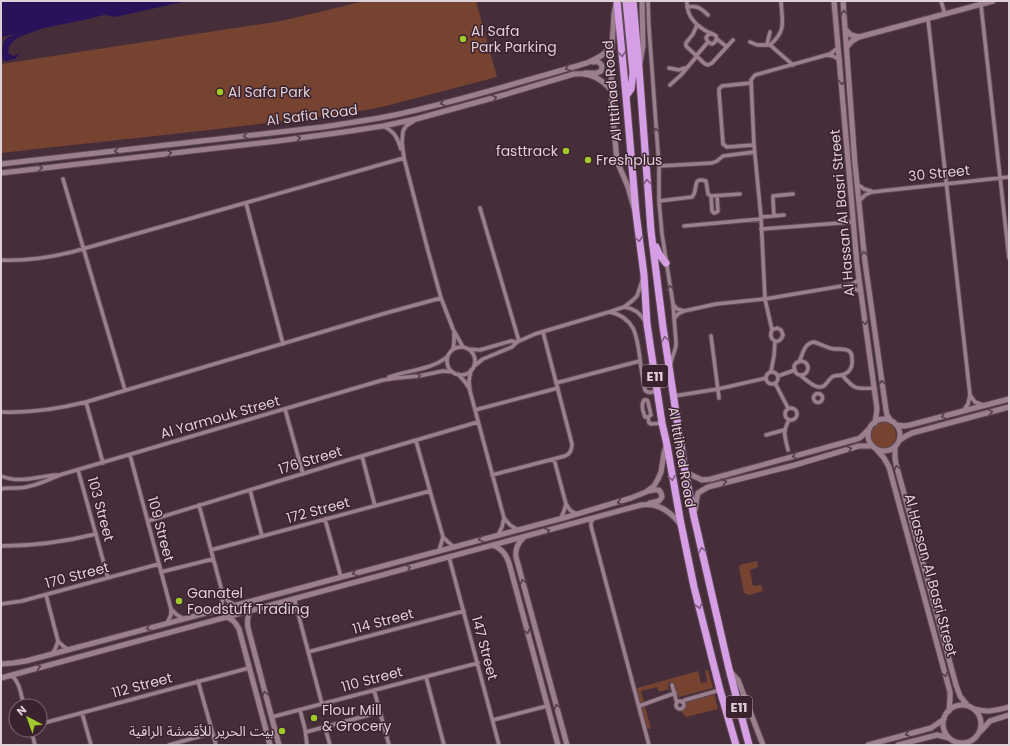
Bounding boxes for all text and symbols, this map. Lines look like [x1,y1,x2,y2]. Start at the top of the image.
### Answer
one-way arrow [840,10,849,16]
place label: Al Safa Park Parking [471,21,557,57]
marker: Al Safa Park Parking [458,34,468,44]
street label: Al Ittihad Road [598,39,626,143]
one-way arrow [617,51,626,57]
one-way arrow [565,63,572,72]
one-way arrow [837,79,846,85]
place label: Al Safa Park [228,82,311,102]
marker: Al Safa Park [215,87,225,97]
one-way arrow [490,94,497,103]
one-way arrow [440,98,447,107]
street label: Al Safia Road [265,99,359,131]
one-way arrow [652,128,661,134]
street label: Al Hassan Al Basri Street [825,128,859,298]
one-way arrow [243,131,249,140]
one-way arrow [295,134,301,143]
place label: fasttrack [496,141,559,161]
one-way arrow [114,146,120,155]
marker: fasttrack [561,146,571,156]
one-way arrow [166,149,172,158]
place label: Freshplus [596,150,662,170]
marker: Freshplus [583,155,593,165]
street label: 30 Street [907,160,971,186]
one-way arrow [37,164,43,173]
one-way arrow [643,179,652,185]
one-way arrow [634,236,643,242]
one-way arrow [860,251,869,257]
one-way arrow [666,285,675,291]
one-way arrow [860,319,869,325]
one-way arrow [661,336,670,342]
road number: E11 [642,365,668,387]
one-way arrow [415,372,421,381]
one-way arrow [878,380,887,386]
street label: Al Yarmouk Street [158,390,282,444]
street label: Al Ittihad Road [663,405,701,509]
one-way arrow [986,408,993,417]
one-way arrow [941,411,948,420]
street label: 176 Street [276,441,344,479]
one-way arrow [846,445,853,454]
one-way arrow [791,451,798,460]
one-way arrow [893,465,902,472]
street label: 103 Street [83,474,119,544]
one-way arrow [668,475,676,481]
one-way arrow [721,479,727,487]
street label: Al Hassan Al Basri Street [900,491,962,659]
street label: 172 Street [284,492,352,528]
street label: 109 Street [143,494,179,564]
one-way arrow [617,497,624,506]
one-way arrow [543,527,550,536]
one-way arrow [478,535,484,543]
one-way arrow [698,546,706,553]
street label: 170 Street [43,557,111,593]
one-way arrow [404,564,411,573]
one-way arrow [352,568,359,577]
one-way arrow [519,579,528,586]
place label: Ganatel Foodstuff Trading [187,583,309,619]
marker: Ganatel Foodstuff Trading [174,596,184,606]
one-way arrow [694,602,702,609]
street label: 114 Street [350,603,416,639]
street label: 147 Street [467,614,503,682]
one-way arrow [145,624,152,632]
one-way arrow [522,627,531,634]
street label: 110 Street [339,661,405,697]
one-way arrow [35,663,42,672]
street label: 112 Street [110,667,174,703]
one-way arrow [940,670,949,677]
one-way arrow [262,691,270,697]
road number: E11 [726,696,752,718]
north arrow [8,698,48,738]
place label: Flour Mill & Grocery [322,700,392,736]
text: N [13,702,30,719]
one-way arrow [553,704,561,711]
marker: Flour Mill & Grocery [309,713,319,723]
place label: بيت الحرير للأقمشة الراقية [129,721,274,741]
marker: بيت الحرير للأقمشة الراقية [277,726,287,736]
one-way arrow [905,729,912,738]

